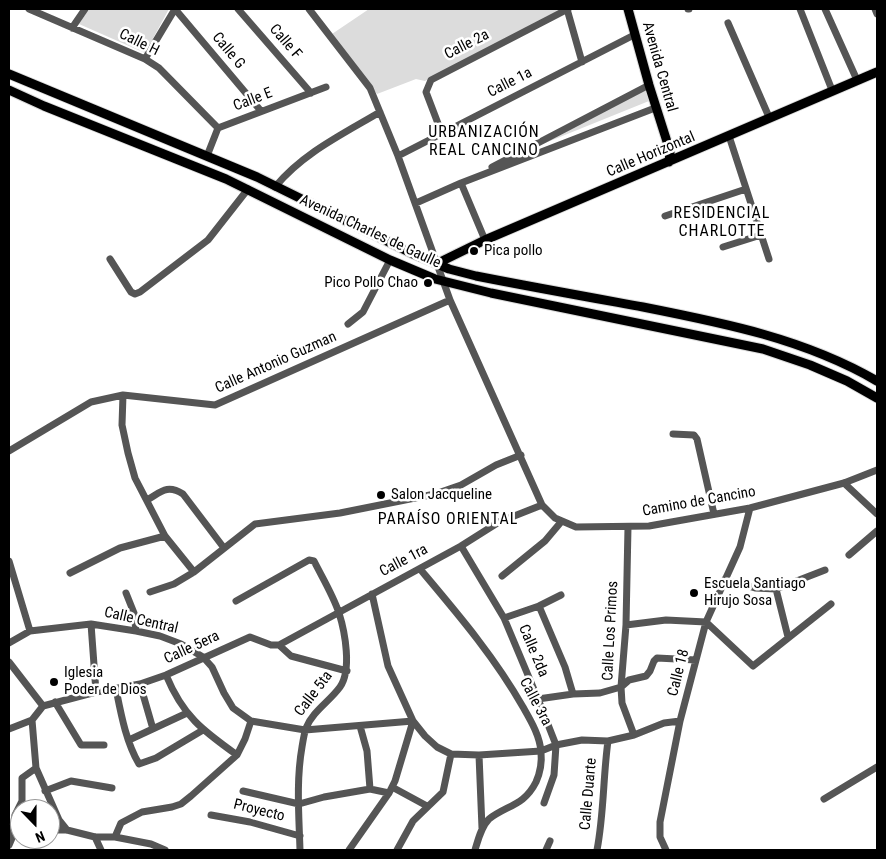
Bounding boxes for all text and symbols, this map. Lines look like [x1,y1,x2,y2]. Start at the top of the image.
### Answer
street label: Avenida Central [638,20,680,114]
street label: Calle F [265,21,305,63]
street label: Calle H [116,26,162,60]
street label: Calle 2a [442,26,492,64]
street label: Calle G [208,29,248,73]
street label: Calle 1a [485,64,535,102]
street label: Calle E [231,84,275,116]
district label: URBANIZACIÓN REAL CANCINO [427,123,541,161]
street label: Calle Horizontal [604,128,698,182]
street label: Avenida Charles de Gaulle [297,191,443,273]
district label: RESIDENCIAL CHARLOTTE [672,204,772,242]
place label: Pica pollo [484,242,543,260]
marker: Pica pollo [468,245,480,257]
place label: Pico Pollo Chao [324,274,418,292]
marker: Pico Pollo Chao [422,277,434,289]
street label: Calle Antonio Guzman [213,328,339,398]
street label: Camino de Cancino [641,483,757,521]
place label: Salon Jacqueline [391,486,492,504]
marker: Salon Jacqueline [375,489,387,501]
district label: PARAÍSO ORIENTAL [376,510,520,530]
street label: Calle 1ra [377,541,431,581]
place label: Escuela Santiago Hirujo Sosa [704,575,806,610]
street label: Calle Los Primos [599,581,623,681]
marker: Escuela Santiago Hirujo Sosa [688,587,700,599]
street label: Calle Central [102,604,180,638]
street label: Calle 2da [514,622,552,680]
street label: Calle 5era [161,627,223,669]
street label: Calle 18 [664,648,694,698]
place label: Iglesia Poder de Dios [64,664,147,699]
street label: Calle 5ta [291,668,337,720]
street label: Calle 3ra [515,675,555,729]
marker: Iglesia Poder de Dios [48,676,60,688]
street label: Calle Duarte [577,757,601,831]
street label: Proyecto [232,796,286,826]
north arrow [10,799,60,849]
text: N [33,828,47,846]

